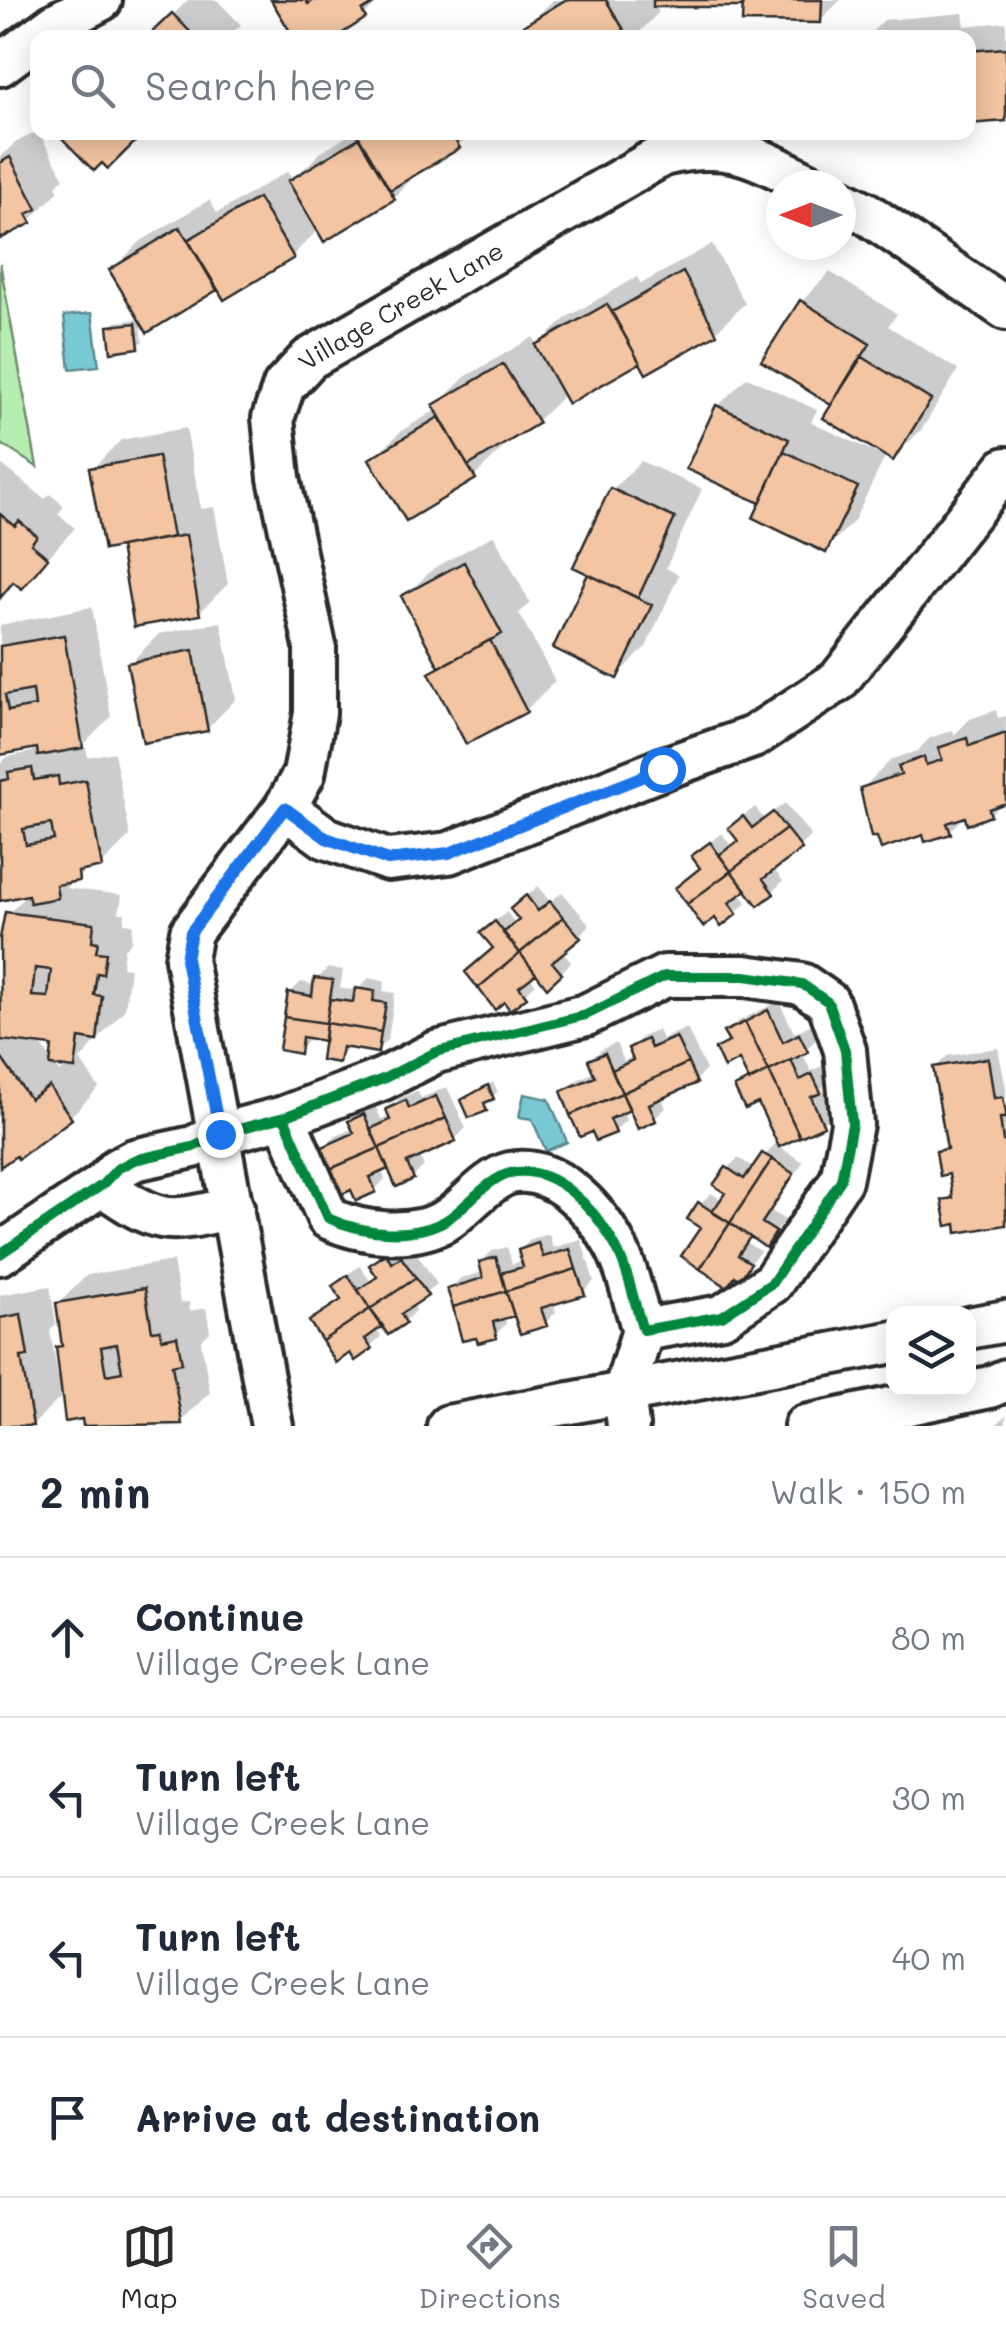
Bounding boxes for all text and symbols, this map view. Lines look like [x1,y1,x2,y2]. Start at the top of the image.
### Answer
search box [30,30,976,140]
icon: search [65,58,120,113]
text: Search here [145,60,376,110]
north arrow [766,170,856,260]
street label: Village Creek Lane [290,234,509,376]
route start [640,747,686,793]
route end [198,1112,244,1158]
map controls [886,1306,976,1396]
button: layers [886,1306,976,1396]
text: 2 min [40,1464,150,1519]
text: Walk · 150 m [770,1470,966,1512]
text: Continue [135,1591,304,1641]
icon: ahead [40,1610,95,1665]
text: 80 m [891,1616,966,1658]
text: Village Creek Lane [135,1641,430,1683]
text: Turn left [135,1751,301,1801]
icon: left [40,1770,95,1825]
text: 30 m [892,1776,966,1818]
text: Village Creek Lane [135,1801,430,1843]
text: Turn left [135,1911,301,1961]
icon: left [40,1930,95,1985]
text: 40 m [892,1936,966,1978]
text: Village Creek Lane [135,1961,430,2003]
icon: arrive [40,2090,95,2145]
text: Arrive at destination [135,2092,540,2142]
tab: Map [121,2219,178,2315]
tab: Directions [419,2219,561,2315]
tab: Saved [802,2219,885,2315]

